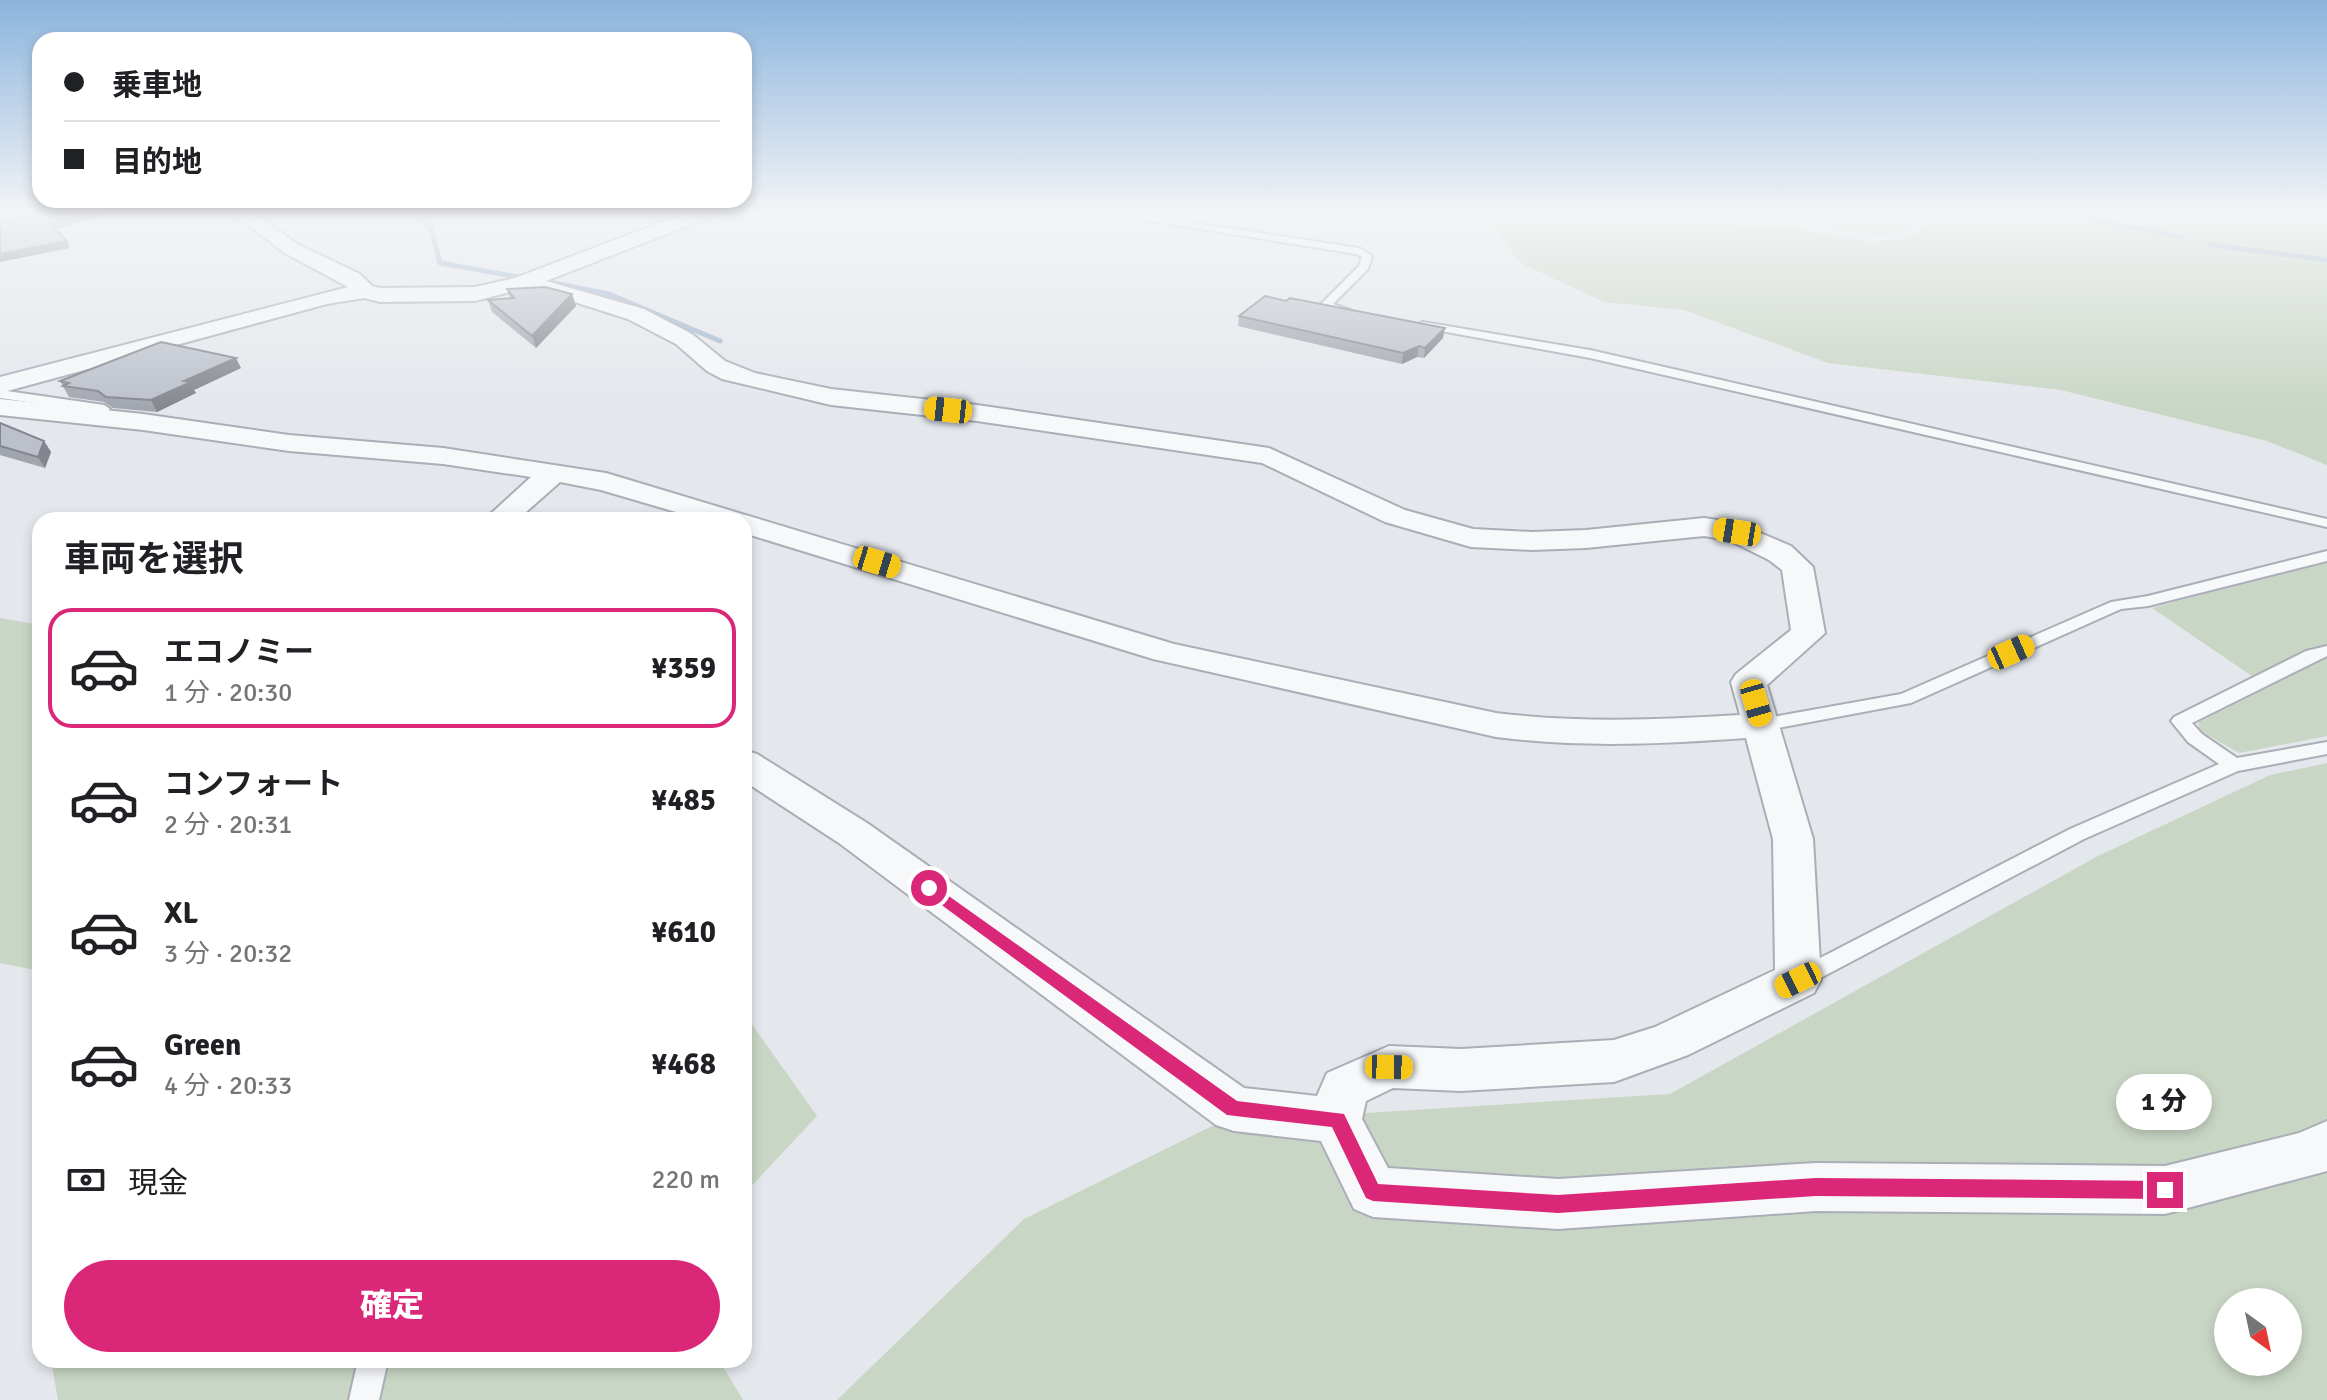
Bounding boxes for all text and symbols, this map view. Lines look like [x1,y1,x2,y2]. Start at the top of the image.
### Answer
text: 乗車地 [112,67,202,104]
text: 目的地 [112,144,202,181]
car [923,396,973,424]
car [1711,516,1763,548]
text: 車両を選択 [64,537,244,582]
car [851,544,903,580]
car [1984,631,2038,673]
icon: car [68,632,140,704]
text: エコノミー [164,634,314,671]
text: ¥359 [651,650,716,687]
text: 1 分 · 20:30 [164,677,292,709]
car [1738,677,1774,729]
icon: car [68,764,140,836]
text: コンフォート [164,766,343,803]
text: ¥485 [651,782,716,819]
text: 2 分 · 20:31 [164,809,292,841]
route start [911,870,947,906]
text: XL [164,895,198,932]
icon: car [68,896,140,968]
text: ¥610 [651,914,716,951]
text: 3 分 · 20:32 [164,938,292,970]
car [1771,959,1825,1001]
text: Green [164,1027,241,1064]
icon: car [68,1028,140,1100]
text: ¥468 [651,1046,716,1083]
car [1365,1055,1413,1079]
text: 4 分 · 20:33 [164,1070,292,1102]
callout: 1 分 [2117,1074,2213,1130]
text: 1 分 [2141,1086,2187,1118]
icon: cash [64,1158,108,1202]
text: 220 m [651,1164,720,1196]
text: 現金 [128,1165,188,1202]
route end [2147,1172,2183,1208]
button: 確定 [64,1260,720,1352]
north arrow [2214,1288,2302,1376]
map controls [2214,1288,2302,1376]

